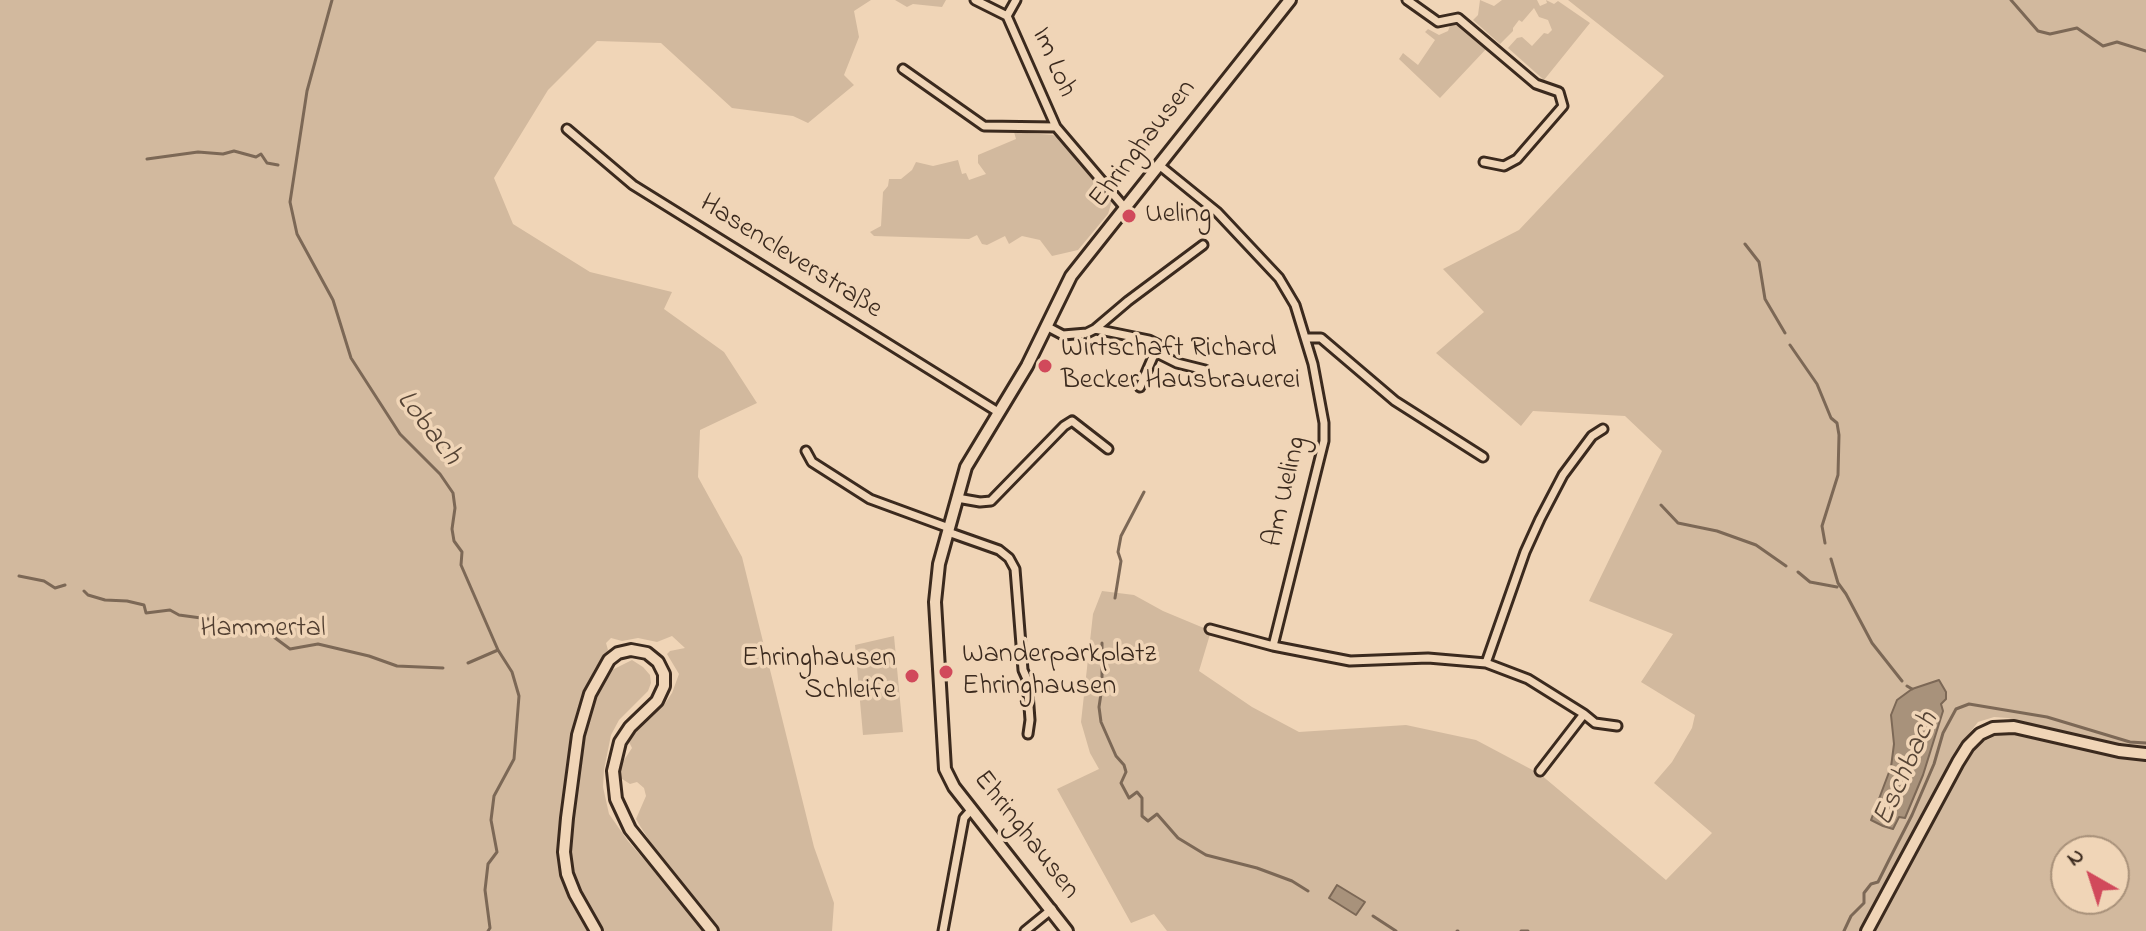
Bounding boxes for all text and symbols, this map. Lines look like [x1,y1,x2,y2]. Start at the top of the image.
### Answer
street label: Im Loh [1022,23,1082,103]
street label: Ehringhausen [1083,74,1205,216]
street label: Hasencleverstraße [692,188,888,328]
place label: Ueling [1145,199,1211,233]
marker: Ueling [1120,207,1138,225]
place label: Wirtschaft Richard Becker Hausbrauerei [1061,333,1300,399]
marker: Wirtschaft Richard Becker Hausbrauerei [1036,357,1054,375]
water label: Lobach [387,384,467,474]
street label: Am Ueling [1258,433,1316,551]
park label: Hammertal [200,613,326,647]
place label: Wanderparkplatz Ehringhausen [962,639,1156,705]
place label: Ehringhausen Schleife [742,643,896,709]
marker: Wanderparkplatz Ehringhausen [937,663,955,681]
marker: Ehringhausen Schleife [903,667,921,685]
water label: Eschbach [1867,708,1949,832]
street label: Ehringhausen [964,765,1086,907]
north arrow [2050,835,2130,915]
text: N [2060,841,2092,875]

